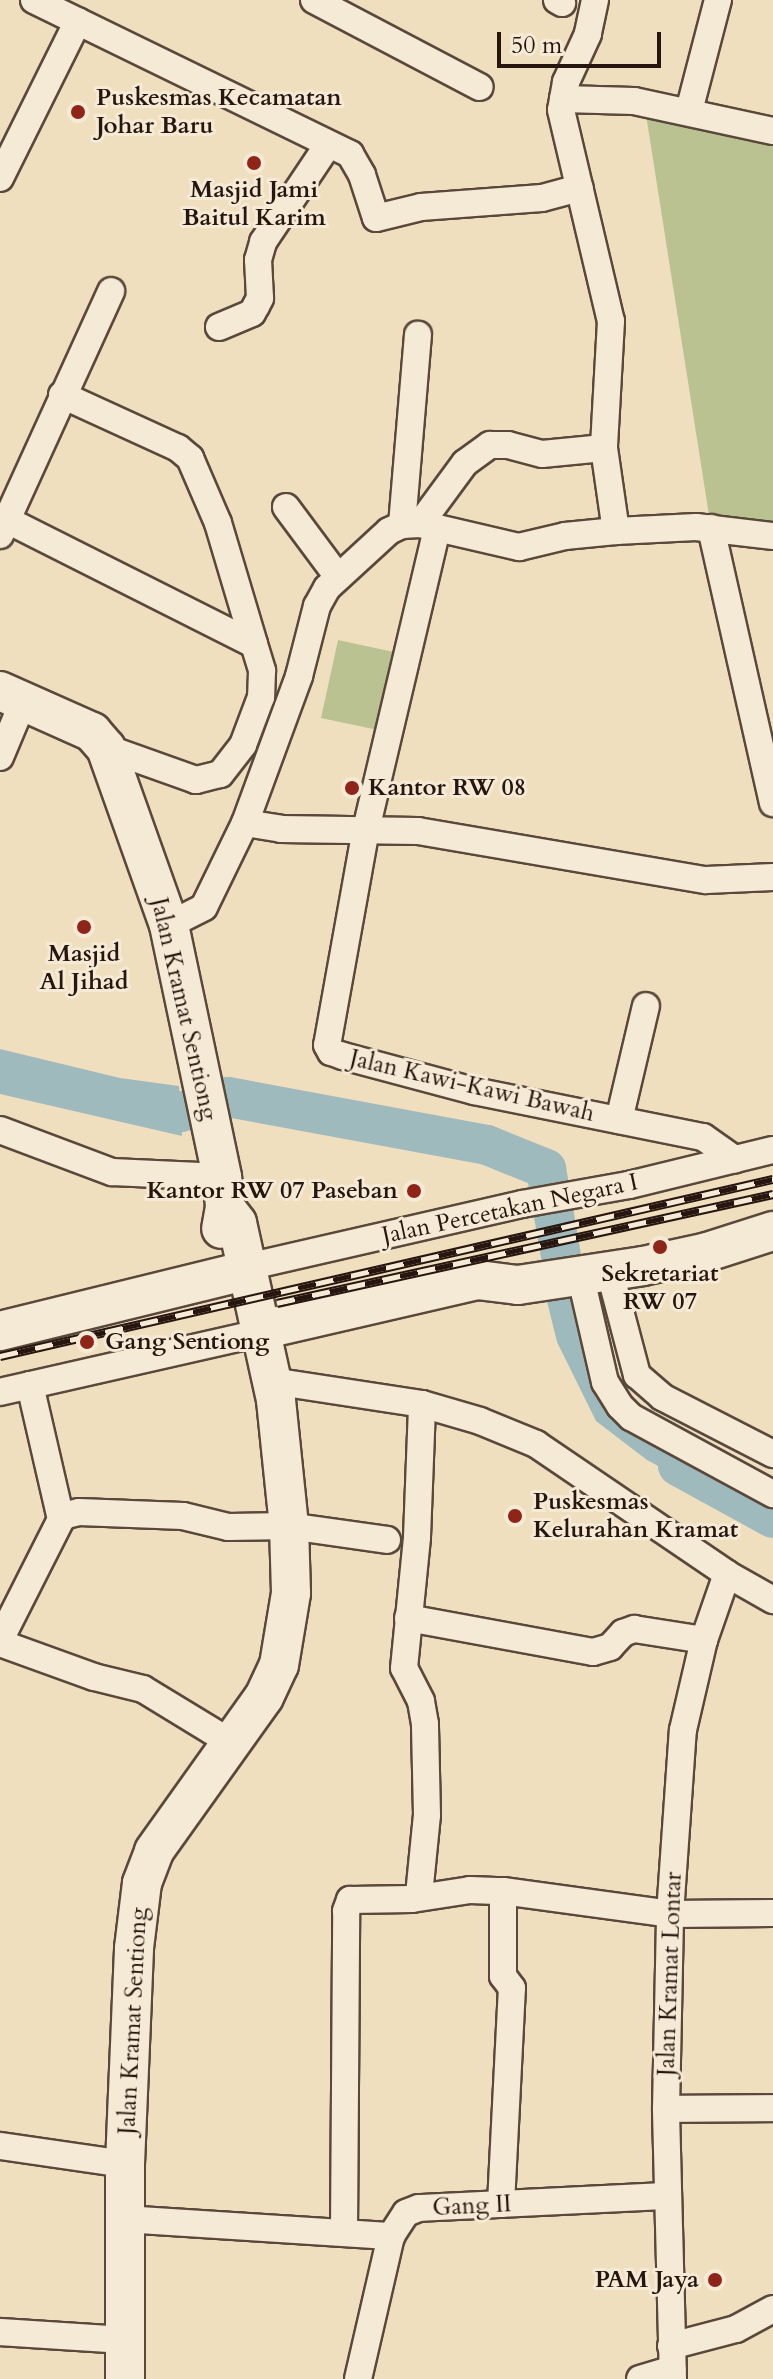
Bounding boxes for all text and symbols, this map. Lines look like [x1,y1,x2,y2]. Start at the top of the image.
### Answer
scale bar [501,16,665,66]
text: 50 m [511,29,562,62]
place label: Puskesmas Kecamatan Johar Baru [96,84,342,140]
marker: Puskesmas Kecamatan Johar Baru [67,101,89,123]
marker: Masjid Jami Baitul Karim [245,154,263,172]
place label: Masjid Jami Baitul Karim [182,176,326,232]
place label: Kantor RW 08 [368,774,526,802]
marker: Kantor RW 08 [343,779,361,797]
street label: Jalan Kramat Sentiong [144,895,224,1123]
marker: Masjid Al Jihad [75,918,93,936]
place label: Masjid Al Jihad [40,940,128,996]
street label: Jalan Kawi-Kawi Bawah [347,1044,597,1128]
street label: Jalan Percetakan Negara I [379,1168,641,1250]
place label: Kantor RW 07 Paseban [147,1177,398,1205]
marker: Kantor RW 07 Paseban [405,1182,423,1200]
marker: Sekretariat RW 07 [651,1238,669,1256]
place label: Sekretariat RW 07 [601,1260,719,1316]
place label: Gang Sentiong [105,1328,269,1356]
marker: Gang Sentiong [76,1331,98,1353]
place label: Puskesmas Kelurahan Kramat [533,1488,738,1544]
marker: Puskesmas Kelurahan Kramat [504,1505,526,1527]
street label: Jalan Kramat Lontar [652,1871,688,2077]
street label: Jalan Kramat Sentiong [113,1907,153,2135]
street label: Gang II [432,2190,512,2222]
place label: PAM Jaya [595,2266,699,2294]
marker: PAM Jaya [706,2271,724,2289]

